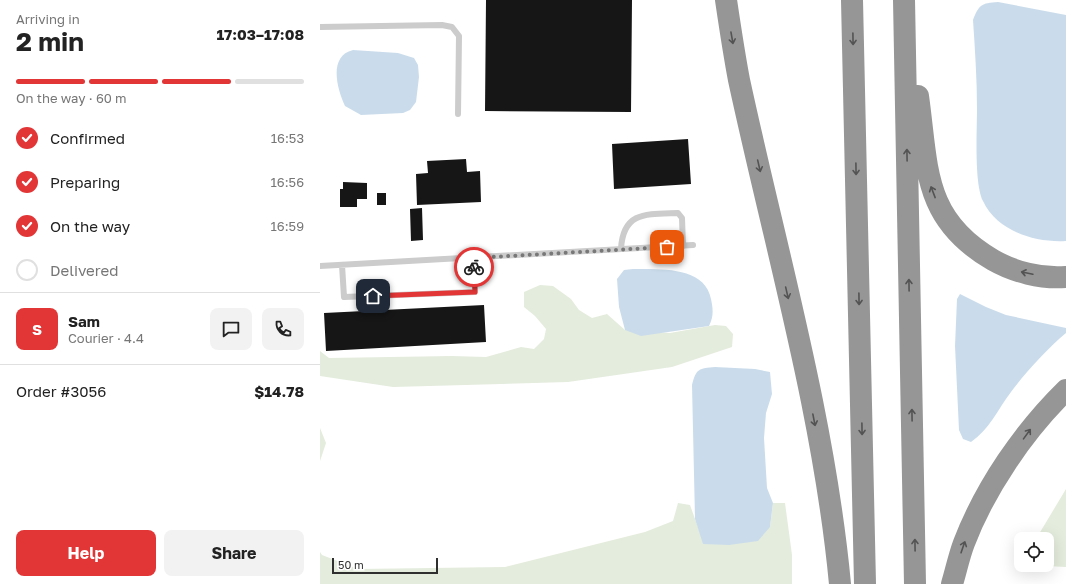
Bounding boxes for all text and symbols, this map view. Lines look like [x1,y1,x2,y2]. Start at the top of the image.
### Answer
text: Arriving in [16,11,80,27]
text: 17:03–17:08 [216,25,304,43]
text: 2 min [16,26,84,57]
one-way arrow [728,32,736,45]
one-way arrow [849,32,857,45]
text: On the way · 60 m [16,90,127,106]
icon: check [16,127,38,149]
text: Confirmed [50,129,125,147]
text: 16:53 [271,130,304,146]
one-way arrow [903,149,911,162]
one-way arrow [755,159,763,172]
one-way arrow [852,162,860,175]
icon: check [16,171,38,193]
text: Preparing [50,173,120,191]
text: 16:56 [271,174,304,190]
one-way arrow [929,187,937,199]
icon: check [16,215,38,237]
text: On the way [50,217,130,235]
text: 16:59 [271,218,304,234]
pin [650,230,684,264]
icon: bag [656,236,678,258]
courier [454,247,494,287]
icon: bike [463,256,485,278]
text: Delivered [50,261,118,279]
one-way arrow [1021,269,1034,277]
pin [356,279,390,313]
one-way arrow [906,279,913,292]
icon: home [362,285,384,307]
one-way arrow [784,286,792,299]
one-way arrow [855,292,863,305]
button: chat [210,308,252,350]
button: phone [262,308,304,350]
text: Sam [68,312,100,330]
text: S [32,320,42,338]
text: Courier · 4.4 [68,330,144,346]
text: Order #3056 [16,382,106,400]
text: $14.78 [254,382,304,400]
one-way arrow [908,409,916,422]
one-way arrow [811,413,819,426]
one-way arrow [858,422,866,435]
one-way arrow [1023,429,1031,440]
button: Help [16,530,156,576]
button: Share [164,530,304,576]
map controls [1014,532,1054,572]
button: locate [1014,532,1054,572]
one-way arrow [911,539,918,552]
one-way arrow [960,540,967,553]
scale bar [332,556,438,575]
text: 50 m [338,558,364,571]

